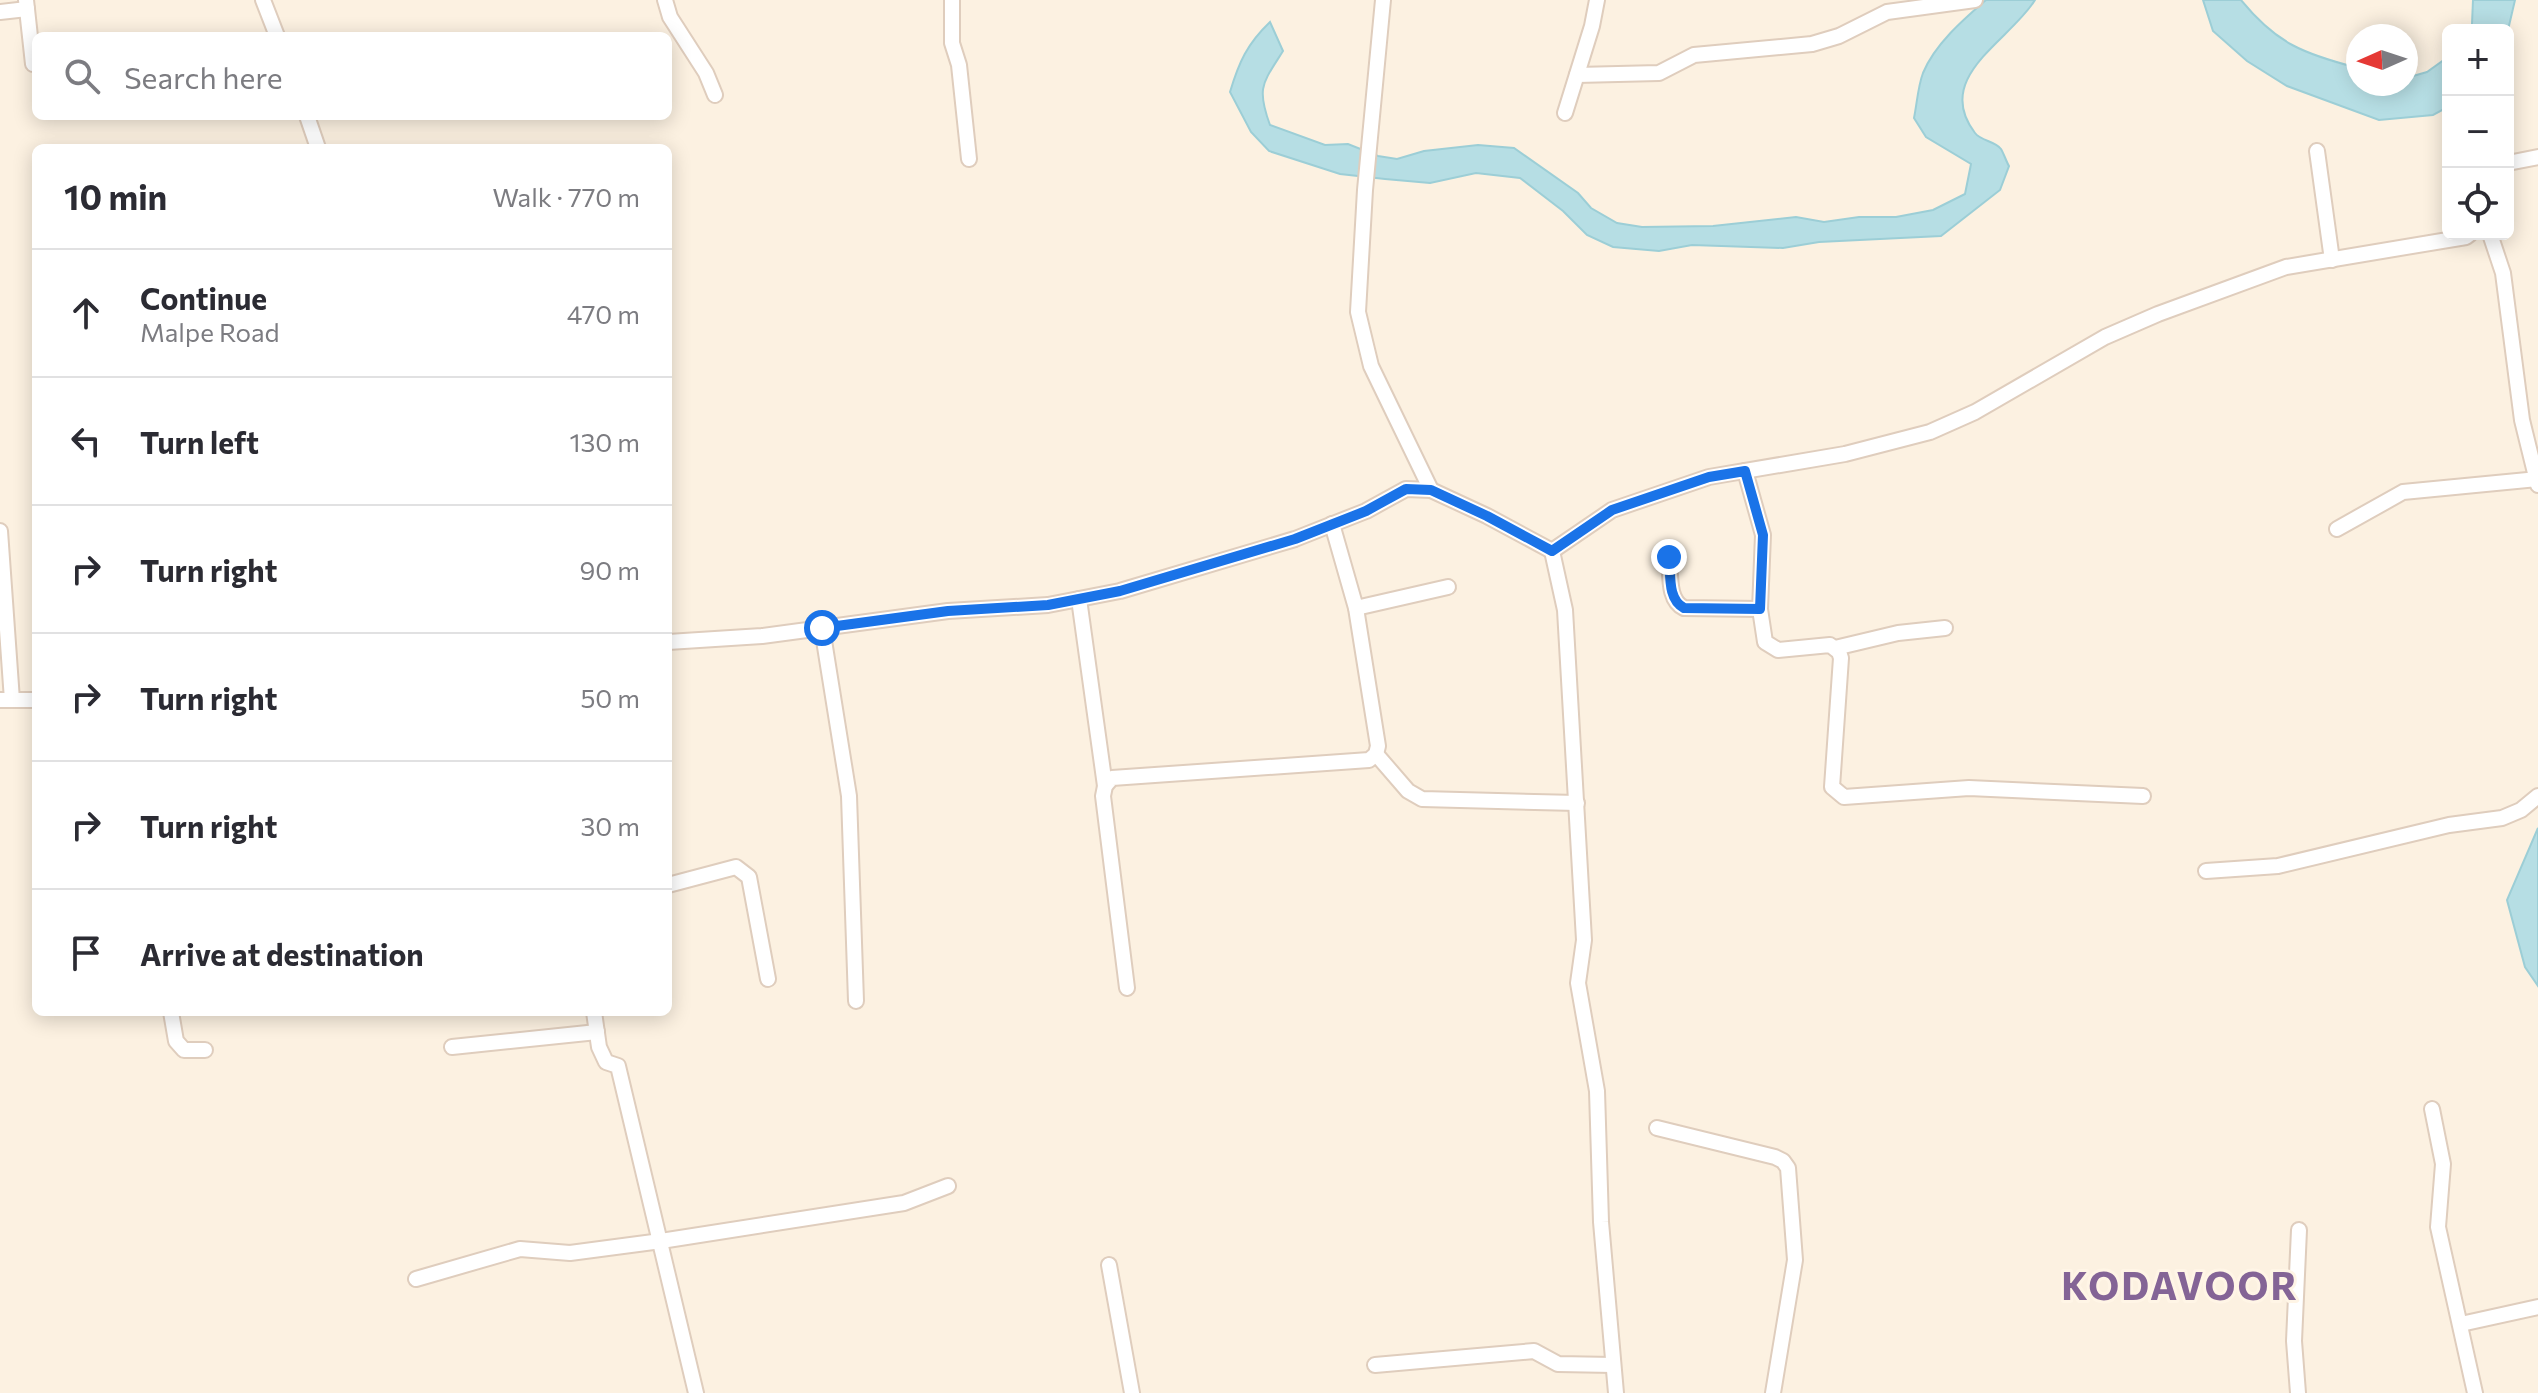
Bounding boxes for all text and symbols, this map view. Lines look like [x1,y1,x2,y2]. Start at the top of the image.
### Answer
north arrow [2346,24,2418,96]
map controls [2442,24,2514,240]
button: + [2442,24,2514,96]
search box [32,32,672,120]
icon: search [60,54,104,98]
text: Search here [124,58,283,95]
button: − [2442,96,2514,168]
button: locate [2442,168,2514,240]
text: 10 min [64,175,167,217]
text: Walk · 770 m [492,181,640,212]
text: Continue [140,279,267,316]
icon: ahead [64,291,108,335]
text: 470 m [567,298,640,329]
text: Malpe Road [140,316,280,347]
icon: left [64,419,108,463]
text: Turn left [140,423,259,460]
text: 130 m [569,426,640,457]
route end [1651,539,1687,575]
icon: right [64,547,108,591]
text: Turn right [140,551,277,588]
text: 90 m [580,554,640,585]
route start [804,610,840,646]
icon: right [64,675,108,719]
text: Turn right [140,679,277,716]
text: 50 m [580,682,640,713]
icon: right [64,803,108,847]
text: Turn right [140,807,277,844]
text: 30 m [581,810,640,841]
icon: arrive [64,931,108,975]
text: Arrive at destination [140,935,424,972]
district label: KODAVOOR [2061,1261,2299,1308]

